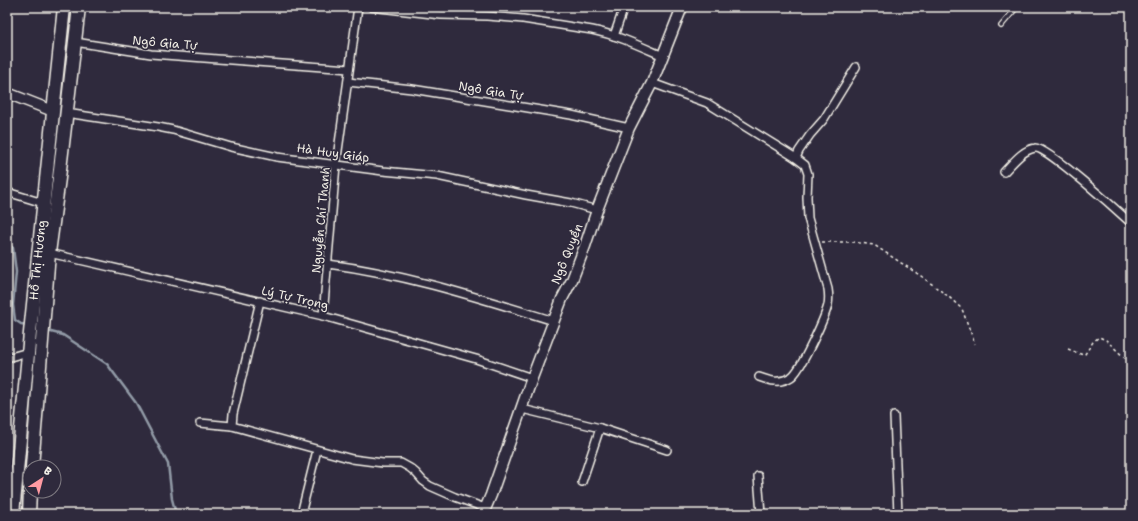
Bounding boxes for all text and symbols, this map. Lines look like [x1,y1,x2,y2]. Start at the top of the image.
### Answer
street label: Ngô Gia Tự [132,32,199,54]
street label: Ngô Gia Tự [457,78,525,104]
street label: Hà Huy Giáp [296,140,371,166]
street label: Nguyễn Chí Thanh [308,166,334,274]
street label: Hồ Thị Hương [25,219,50,301]
street label: Ngô Quyền [548,221,586,287]
street label: Lý Tự Trọng [260,283,330,313]
north arrow [22,459,62,499]
text: B [40,463,55,479]

